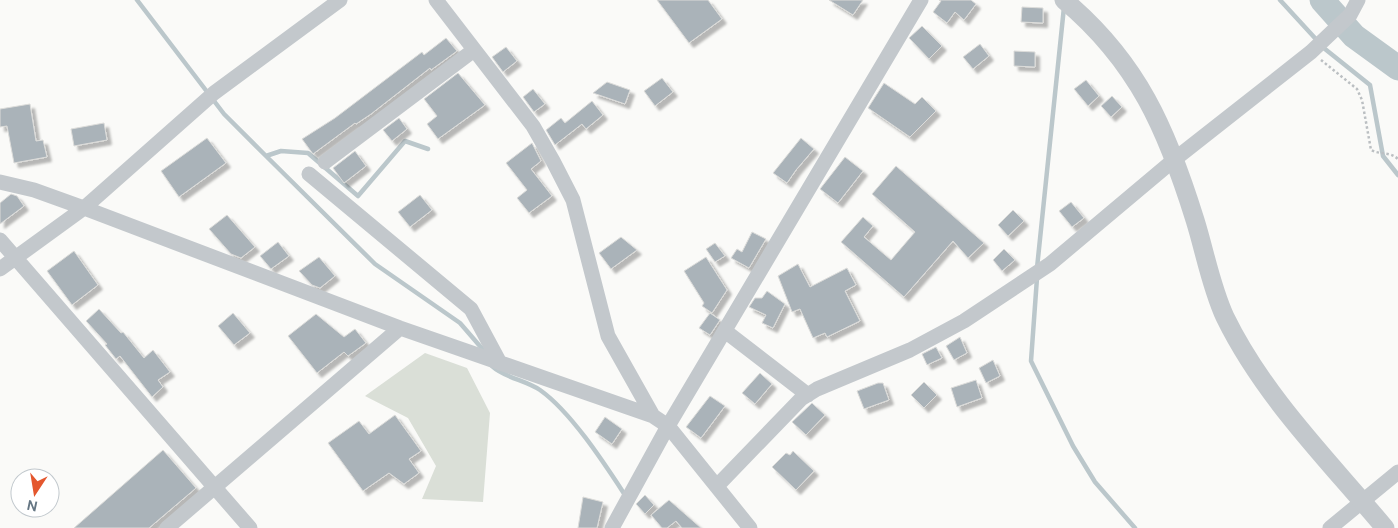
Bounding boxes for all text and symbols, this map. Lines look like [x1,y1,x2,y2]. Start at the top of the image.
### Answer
north arrow [10,468,60,518]
text: N [25,496,39,516]

